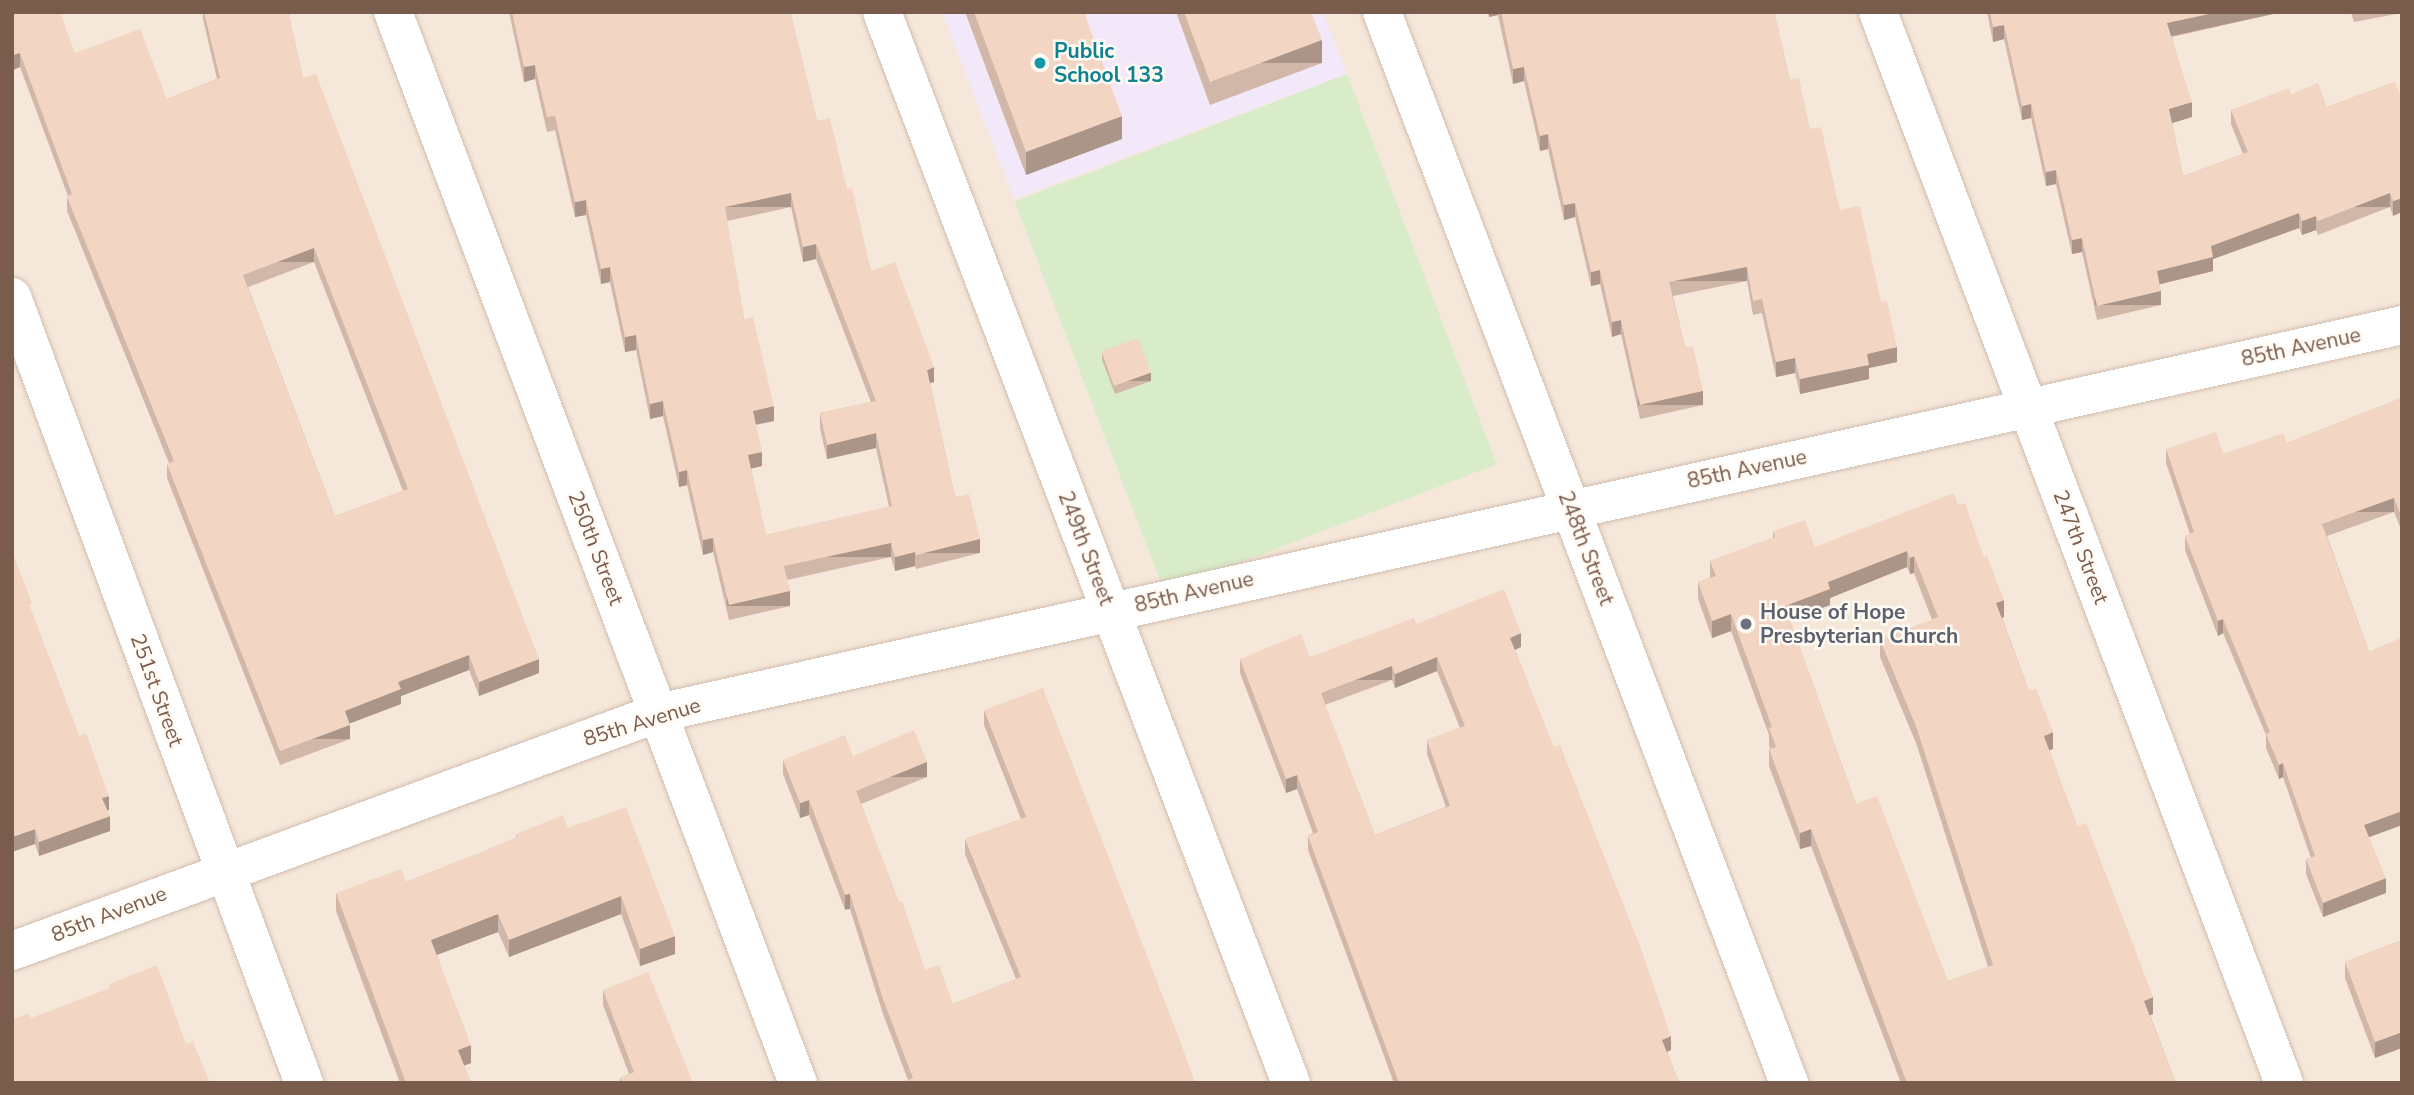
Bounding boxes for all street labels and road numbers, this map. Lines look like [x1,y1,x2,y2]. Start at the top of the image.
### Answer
street label: 85th Avenue [2239,322,2363,372]
street label: 85th Avenue [1685,444,1809,494]
street label: 247th Street [2048,487,2114,607]
street label: 250th Street [563,488,629,608]
street label: 249th Street [1053,488,1119,608]
street label: 248th Street [1553,488,1619,608]
street label: 85th Avenue [1132,566,1256,618]
street label: 251st Street [125,630,189,750]
street label: 85th Avenue [580,692,704,752]
street label: 85th Avenue [48,880,170,948]

